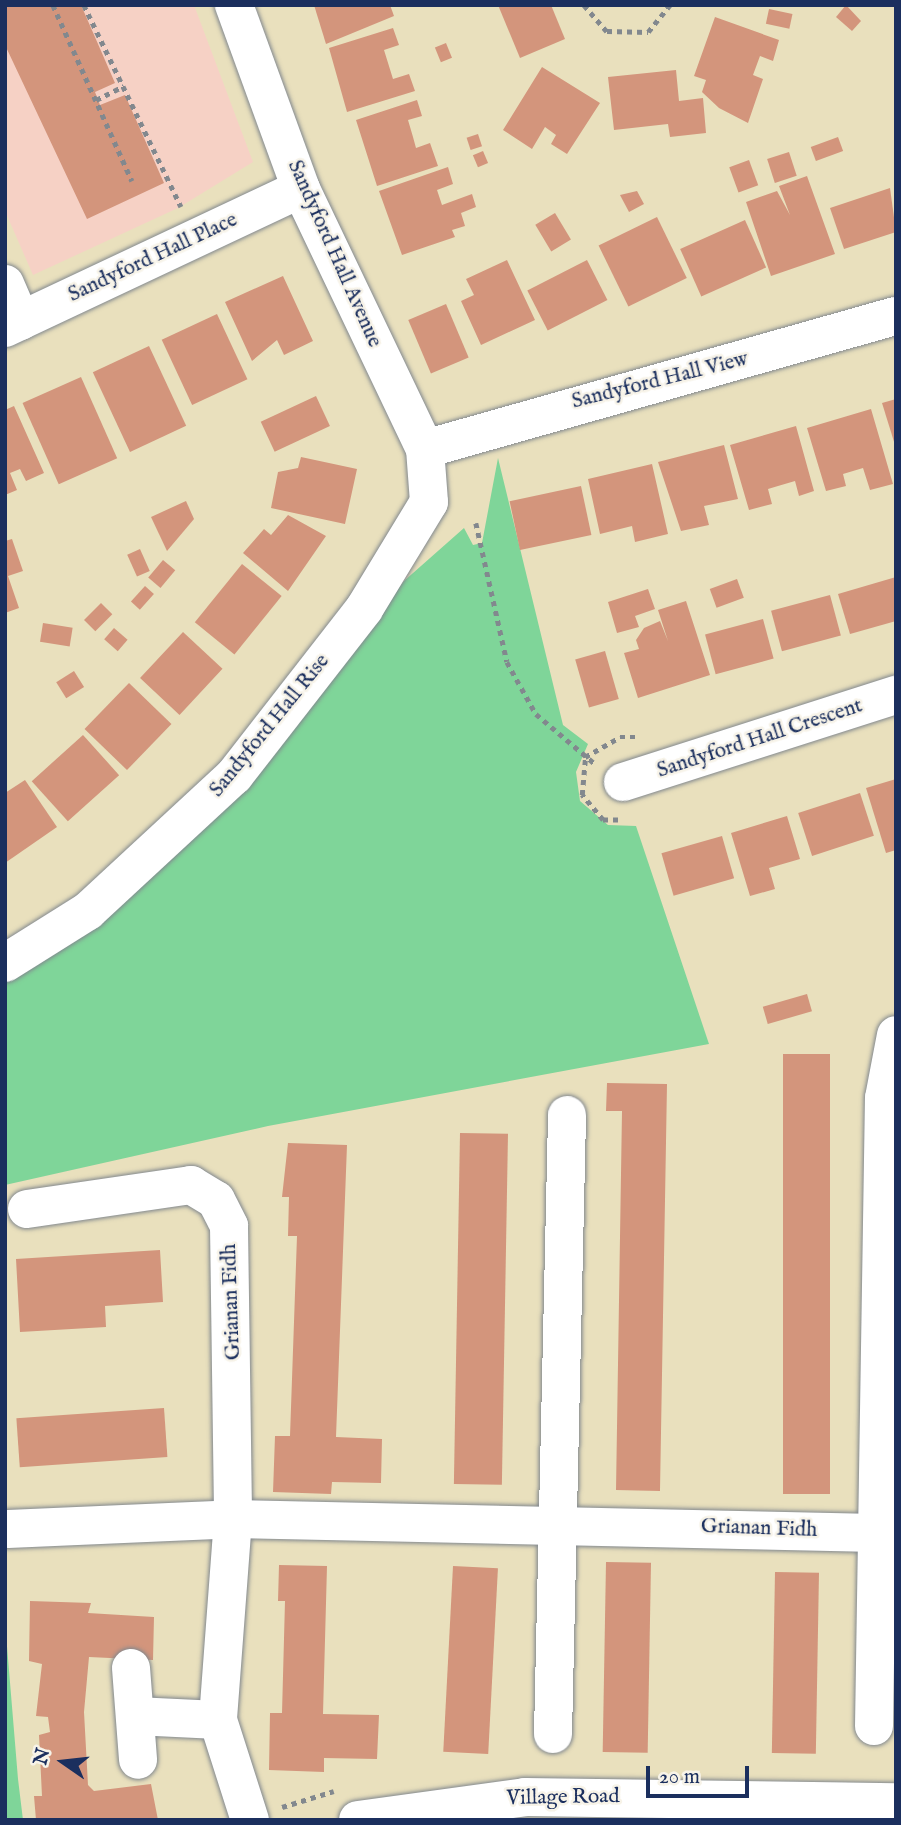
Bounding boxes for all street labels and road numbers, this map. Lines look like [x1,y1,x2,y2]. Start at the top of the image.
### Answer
street label: Sandyford Hall Avenue [281,157,387,351]
street label: Sandyford Hall Place [65,208,241,308]
street label: Sandyford Hall View [569,347,751,415]
street label: Sandyford Hall Rise [205,650,335,802]
street label: Sandyford Hall Crescent [654,694,866,784]
street label: Grianan Fidh [217,1243,247,1361]
street label: Grianan Fidh [700,1514,818,1544]
street label: Village Road [506,1784,620,1812]

